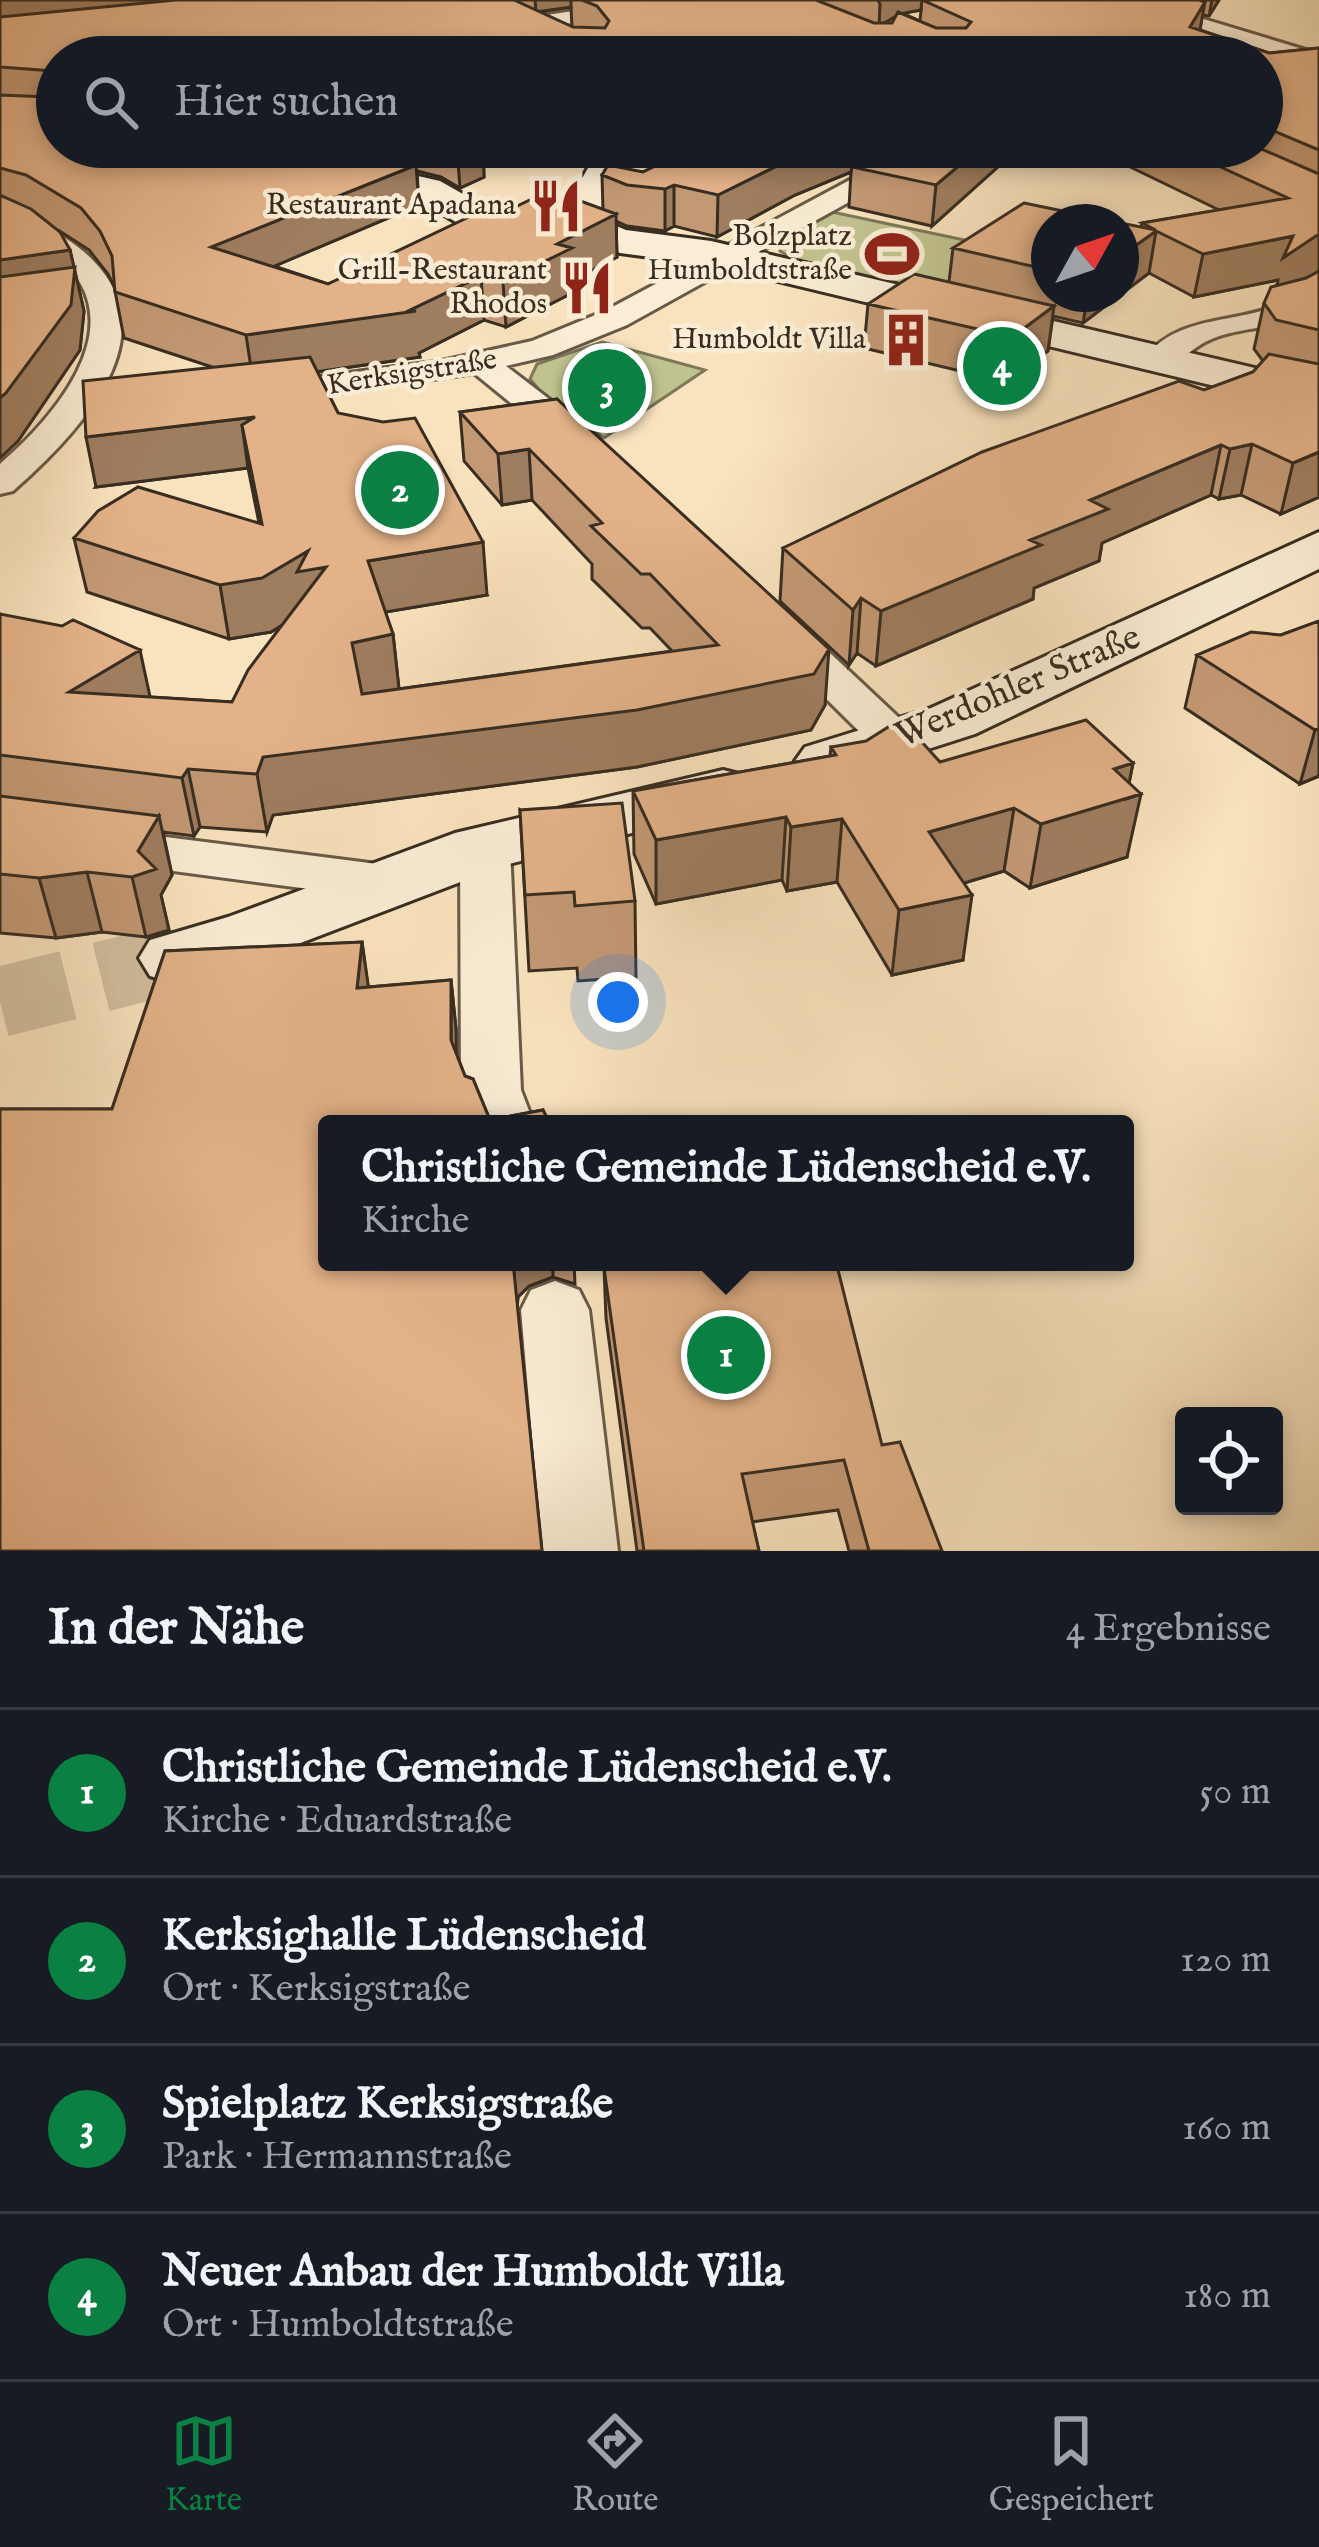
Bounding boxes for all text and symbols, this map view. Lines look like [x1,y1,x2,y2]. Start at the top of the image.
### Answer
search box [36,36,1283,168]
icon: search [78,69,144,135]
text: Hier suchen [174,74,398,131]
restaurant icon: Restaurant Apadana [527,177,585,235]
place label: Restaurant Apadana [266,187,516,225]
north arrow [1031,204,1139,312]
place label: Bolzplatz Humboldtstraße [647,218,852,290]
sports icon: Bolzplatz Humboldtstraße [863,225,921,283]
place label: Grill-Restaurant Rhodos [338,252,547,324]
restaurant icon: Grill-Restaurant Rhodos [558,259,616,317]
building icon: Humboldt Villa [877,311,935,369]
place label: Humboldt Villa [672,321,866,359]
pin: 4 [963,321,1041,411]
street label: Kerksigstraße [324,341,500,405]
pin: 3 [568,343,646,433]
pin: 2 [361,445,439,535]
street label: Werdohler Straße [889,615,1147,759]
your location [588,972,648,1032]
popup [318,1115,1134,1271]
text: Christliche Gemeinde Lüdenscheid e.V. [361,1140,1091,1197]
text: Kirche [361,1197,469,1246]
pin: 1 [687,1310,765,1400]
map controls [1175,1407,1283,1515]
button: locate [1175,1407,1283,1515]
text: In der Nähe [48,1597,304,1662]
text: 4 Ergebnisse [1066,1605,1271,1654]
text: Christliche Gemeinde Lüdenscheid e.V. [162,1740,892,1797]
text: 1 [80,1768,94,1817]
text: 50 m [1199,1768,1271,1817]
text: Kirche · Eduardstraße [162,1797,512,1846]
text: Kerksighalle Lüdenscheid [162,1908,646,1965]
text: 2 [78,1936,96,1985]
text: 120 m [1180,1936,1271,1985]
text: Ort · Kerksigstraße [162,1965,470,2014]
text: Spielplatz Kerksigstraße [162,2076,613,2133]
text: 3 [80,2104,94,2153]
text: 160 m [1182,2104,1271,2153]
text: Park · Hermannstraße [162,2133,512,2182]
text: Neuer Anbau der Humboldt Villa [162,2244,784,2301]
text: 4 [77,2272,97,2321]
text: 180 m [1183,2272,1271,2321]
text: Ort · Humboldtstraße [162,2301,514,2350]
tab: Karte [165,2408,242,2522]
tab: Route [572,2408,658,2522]
tab: Gespeichert [989,2408,1154,2522]

